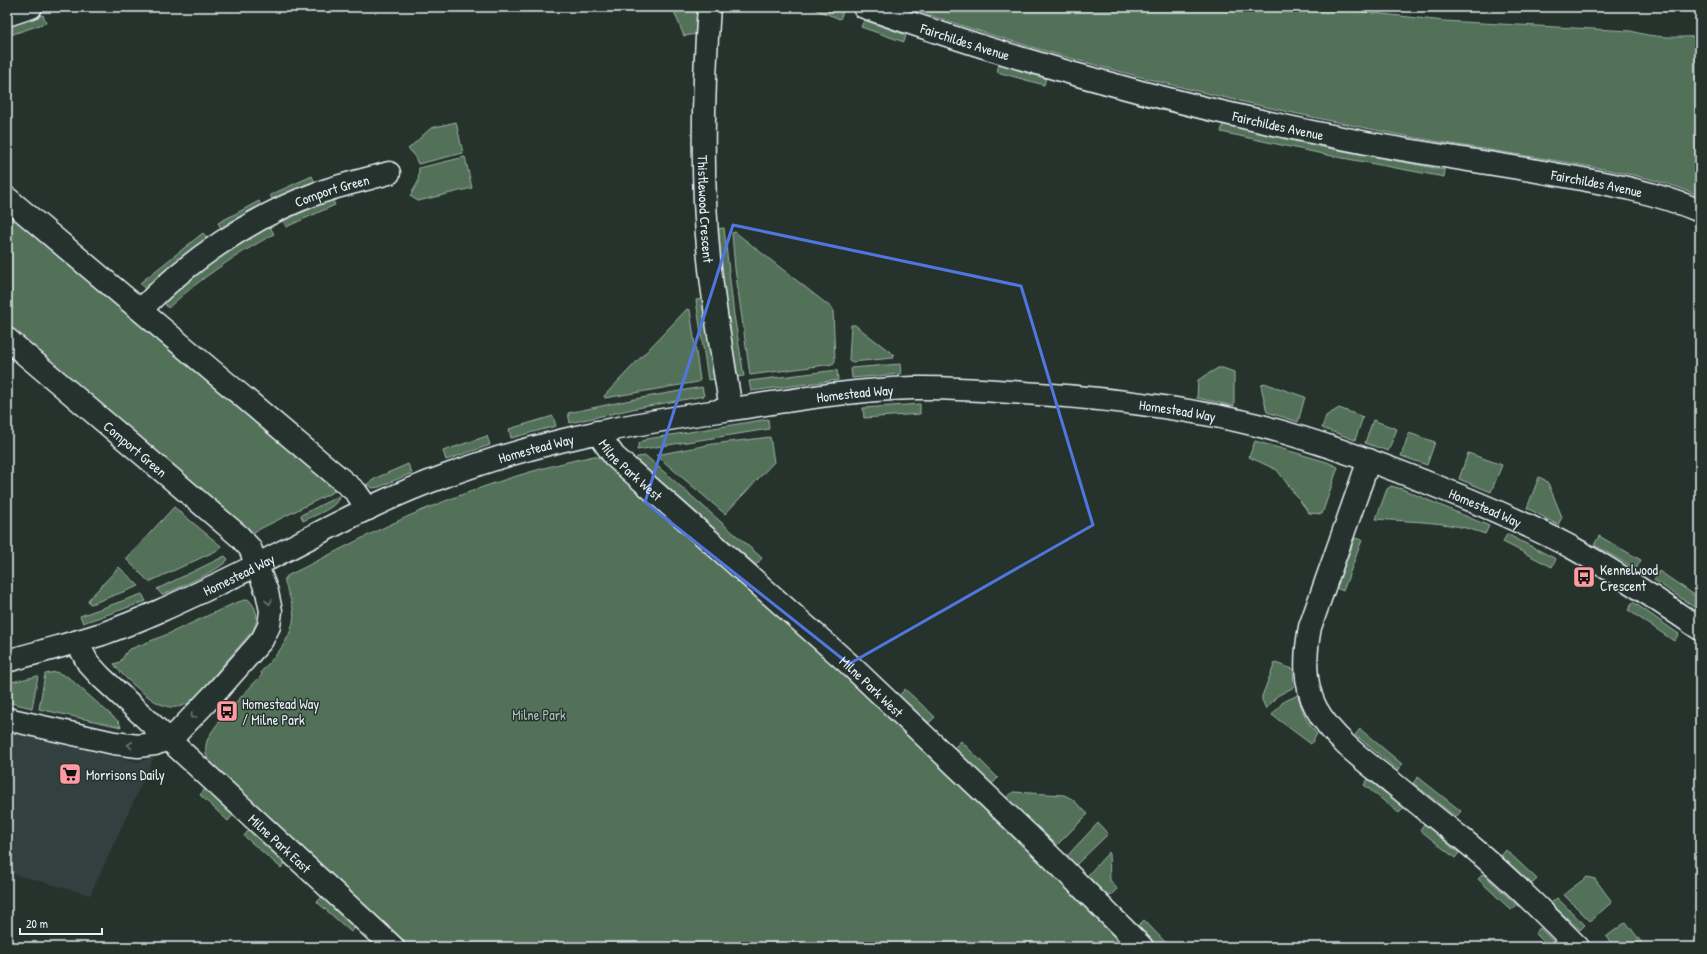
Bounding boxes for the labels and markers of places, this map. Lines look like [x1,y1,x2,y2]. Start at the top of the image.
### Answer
place label: Kennelwood Crescent [1600,560,1659,595]
bus stop icon: Kennelwood Crescent [1571,564,1597,590]
place label: Homestead Way / Milne Park [242,694,319,729]
bus stop icon: Homestead Way / Milne Park [214,698,240,724]
supermarket icon: Morrisons Daily [57,761,83,787]
place label: Morrisons Daily [86,765,165,785]

